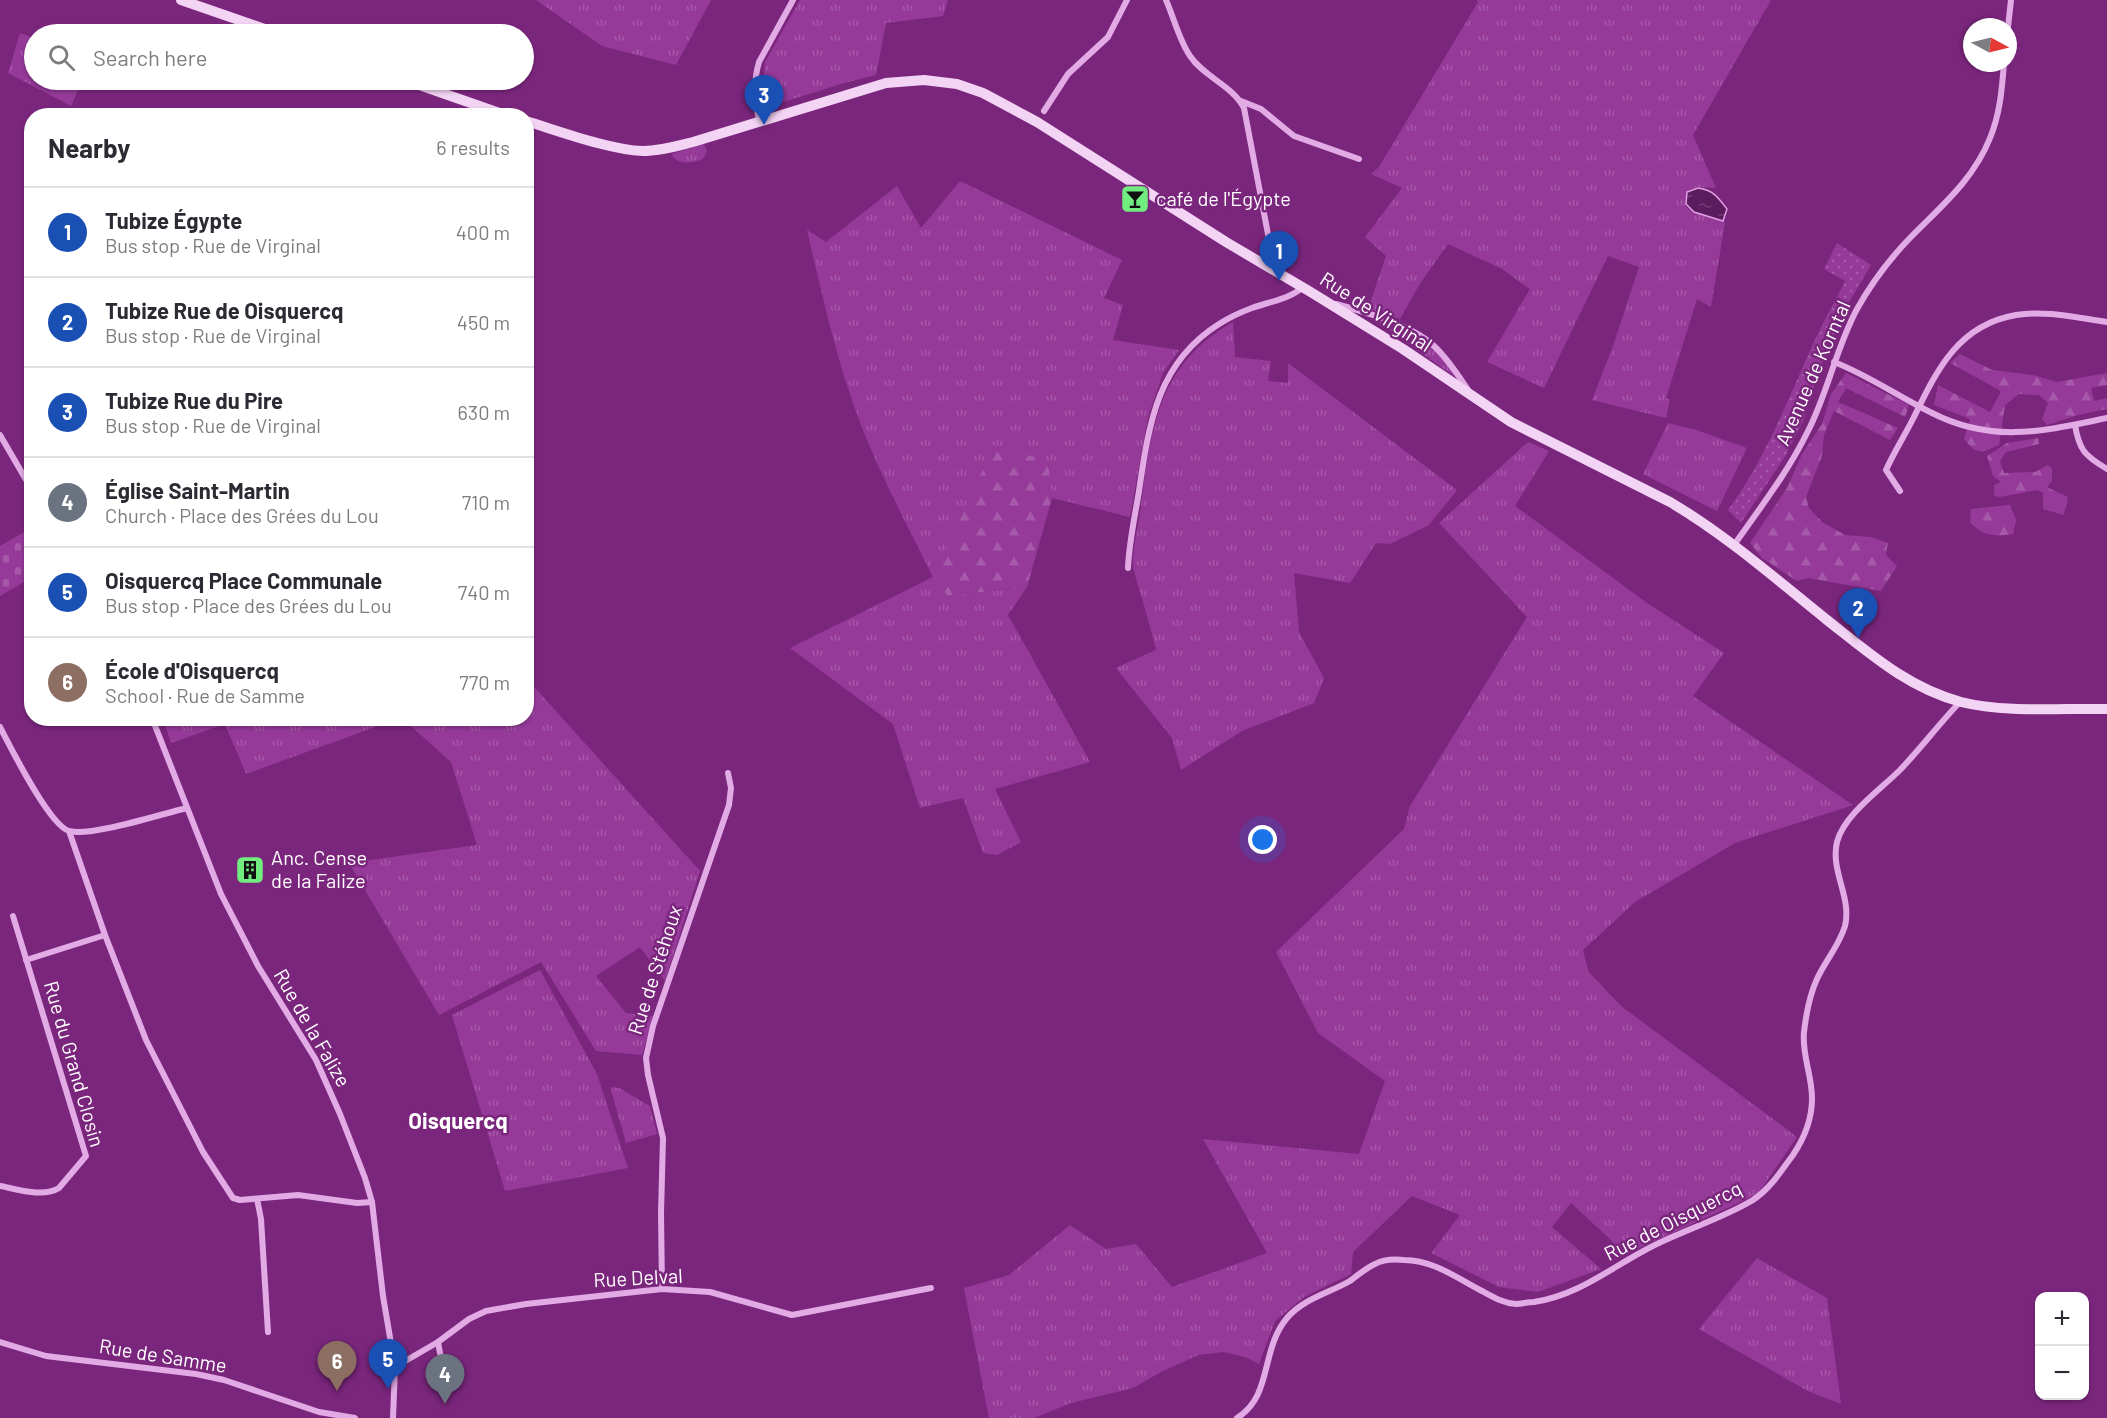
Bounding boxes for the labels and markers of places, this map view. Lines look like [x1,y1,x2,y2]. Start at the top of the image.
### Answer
pin: 3 [744,76,783,125]
bar icon: café de l'Égypte [1119,183,1151,215]
place label: café de l'Égypte [1156,186,1291,210]
pin: 1 [1260,232,1298,281]
pin: 2 [1838,588,1878,638]
place label: Anc. Cense de la Falize [271,845,367,892]
building icon: Anc. Cense de la Falize [234,854,266,886]
pin: 5 [368,1340,408,1389]
pin: 6 [318,1342,356,1391]
pin: 4 [426,1354,464,1404]

